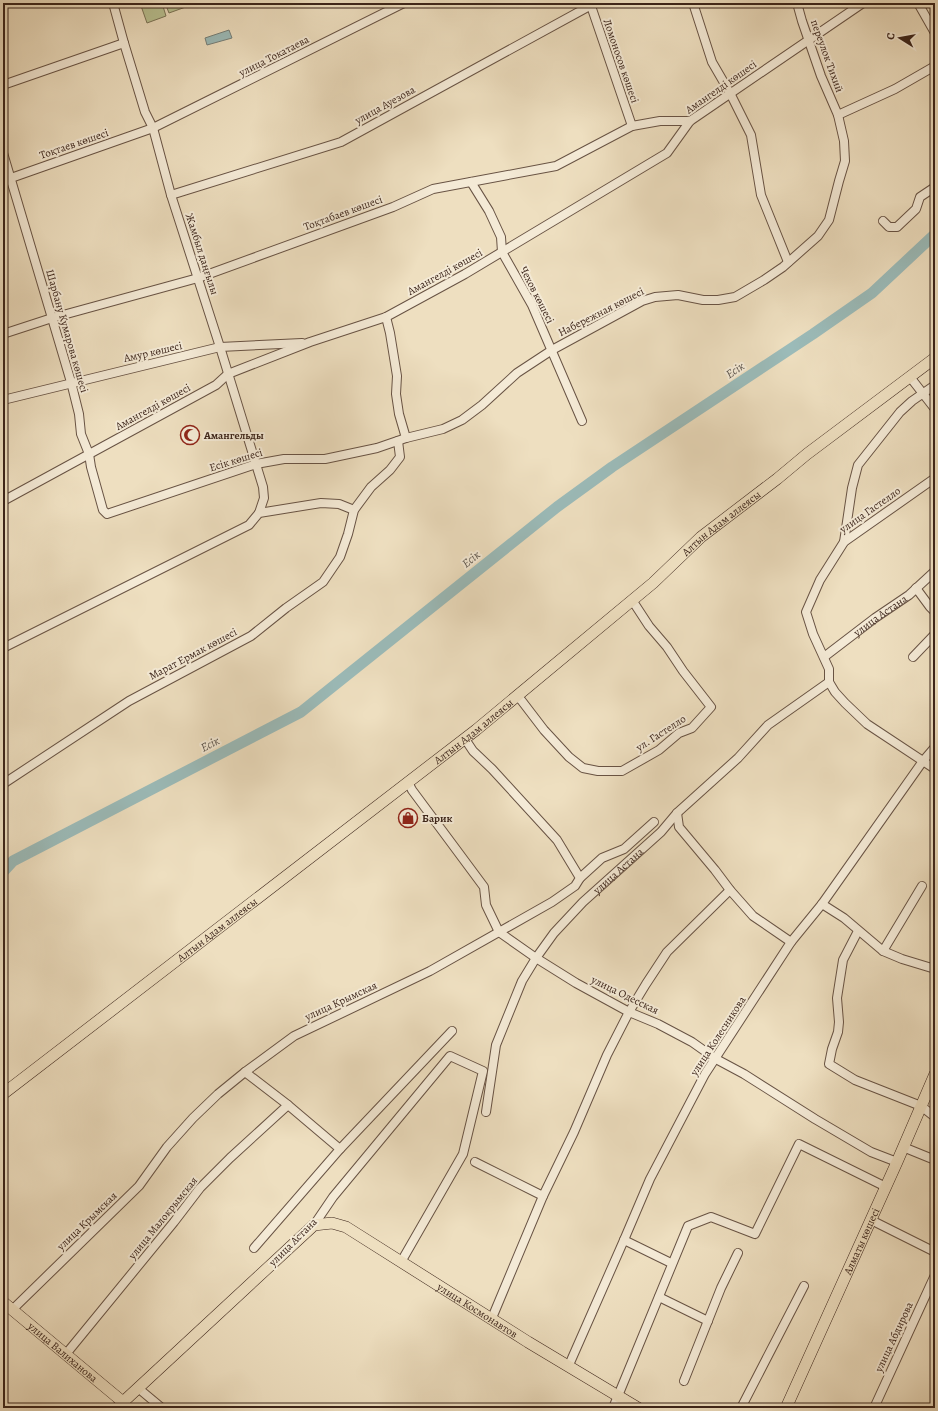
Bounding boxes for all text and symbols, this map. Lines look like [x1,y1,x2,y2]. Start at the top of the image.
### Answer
street label: Ломоносов көшесі [600,17,642,105]
street label: переулок Тихий [807,18,847,94]
north arrow [880,18,920,58]
street label: улица Токатаева [235,31,313,81]
text: С [883,31,899,41]
street label: Амангелді көшесі [682,57,760,118]
street label: улица Ауезова [351,82,419,128]
street label: Тоқтаев көшесі [38,125,110,163]
street label: Тоқтабаев көшесі [301,192,385,234]
street label: Жамбыл даңғылы [182,211,222,297]
street label: Амангелді көшесі [404,245,485,299]
street label: Чехов көшесі [516,264,558,326]
street label: Шарбану Кумарова көшесі [42,268,92,394]
street label: Набережная көшесі [555,284,647,340]
street label: Амур көшесі [121,338,184,366]
water label: Есік [723,358,748,382]
street label: Амангелді көшесі [112,380,193,434]
mosque icon: Амангельды [179,424,201,446]
place label: Амангельды [203,428,264,443]
street label: Есік көшесі [208,445,264,475]
street label: улица Гастелло [836,483,904,537]
street label: Алтын Адам аллеясы [678,487,764,560]
water label: Есік [458,546,484,571]
street label: улица Астана [849,590,911,640]
street label: Марат Ермак көшесі [146,624,240,684]
street label: Алтын Адам аллеясы [430,695,516,768]
street label: ул. Гастелло [632,711,689,755]
water label: Есік [198,732,223,756]
shop icon: Барик [397,807,419,829]
place label: Барик [422,811,453,826]
street label: улица Астана [589,843,647,898]
street label: Алтын Адам аллеясы [173,894,260,966]
street label: улица Одесская [588,972,661,1018]
street label: улица Крымская [301,978,380,1025]
street label: улица Колесникова [686,993,750,1079]
street label: улица Малокрымская [124,1173,201,1263]
street label: улица Крымская [53,1188,120,1254]
street label: Алматы көшесі [839,1205,883,1278]
street label: улица Астана [265,1214,321,1270]
street label: улица Космонавтов [434,1279,521,1341]
street label: улица Абдирова [871,1299,917,1375]
street label: улица Валиханова [24,1318,102,1386]

